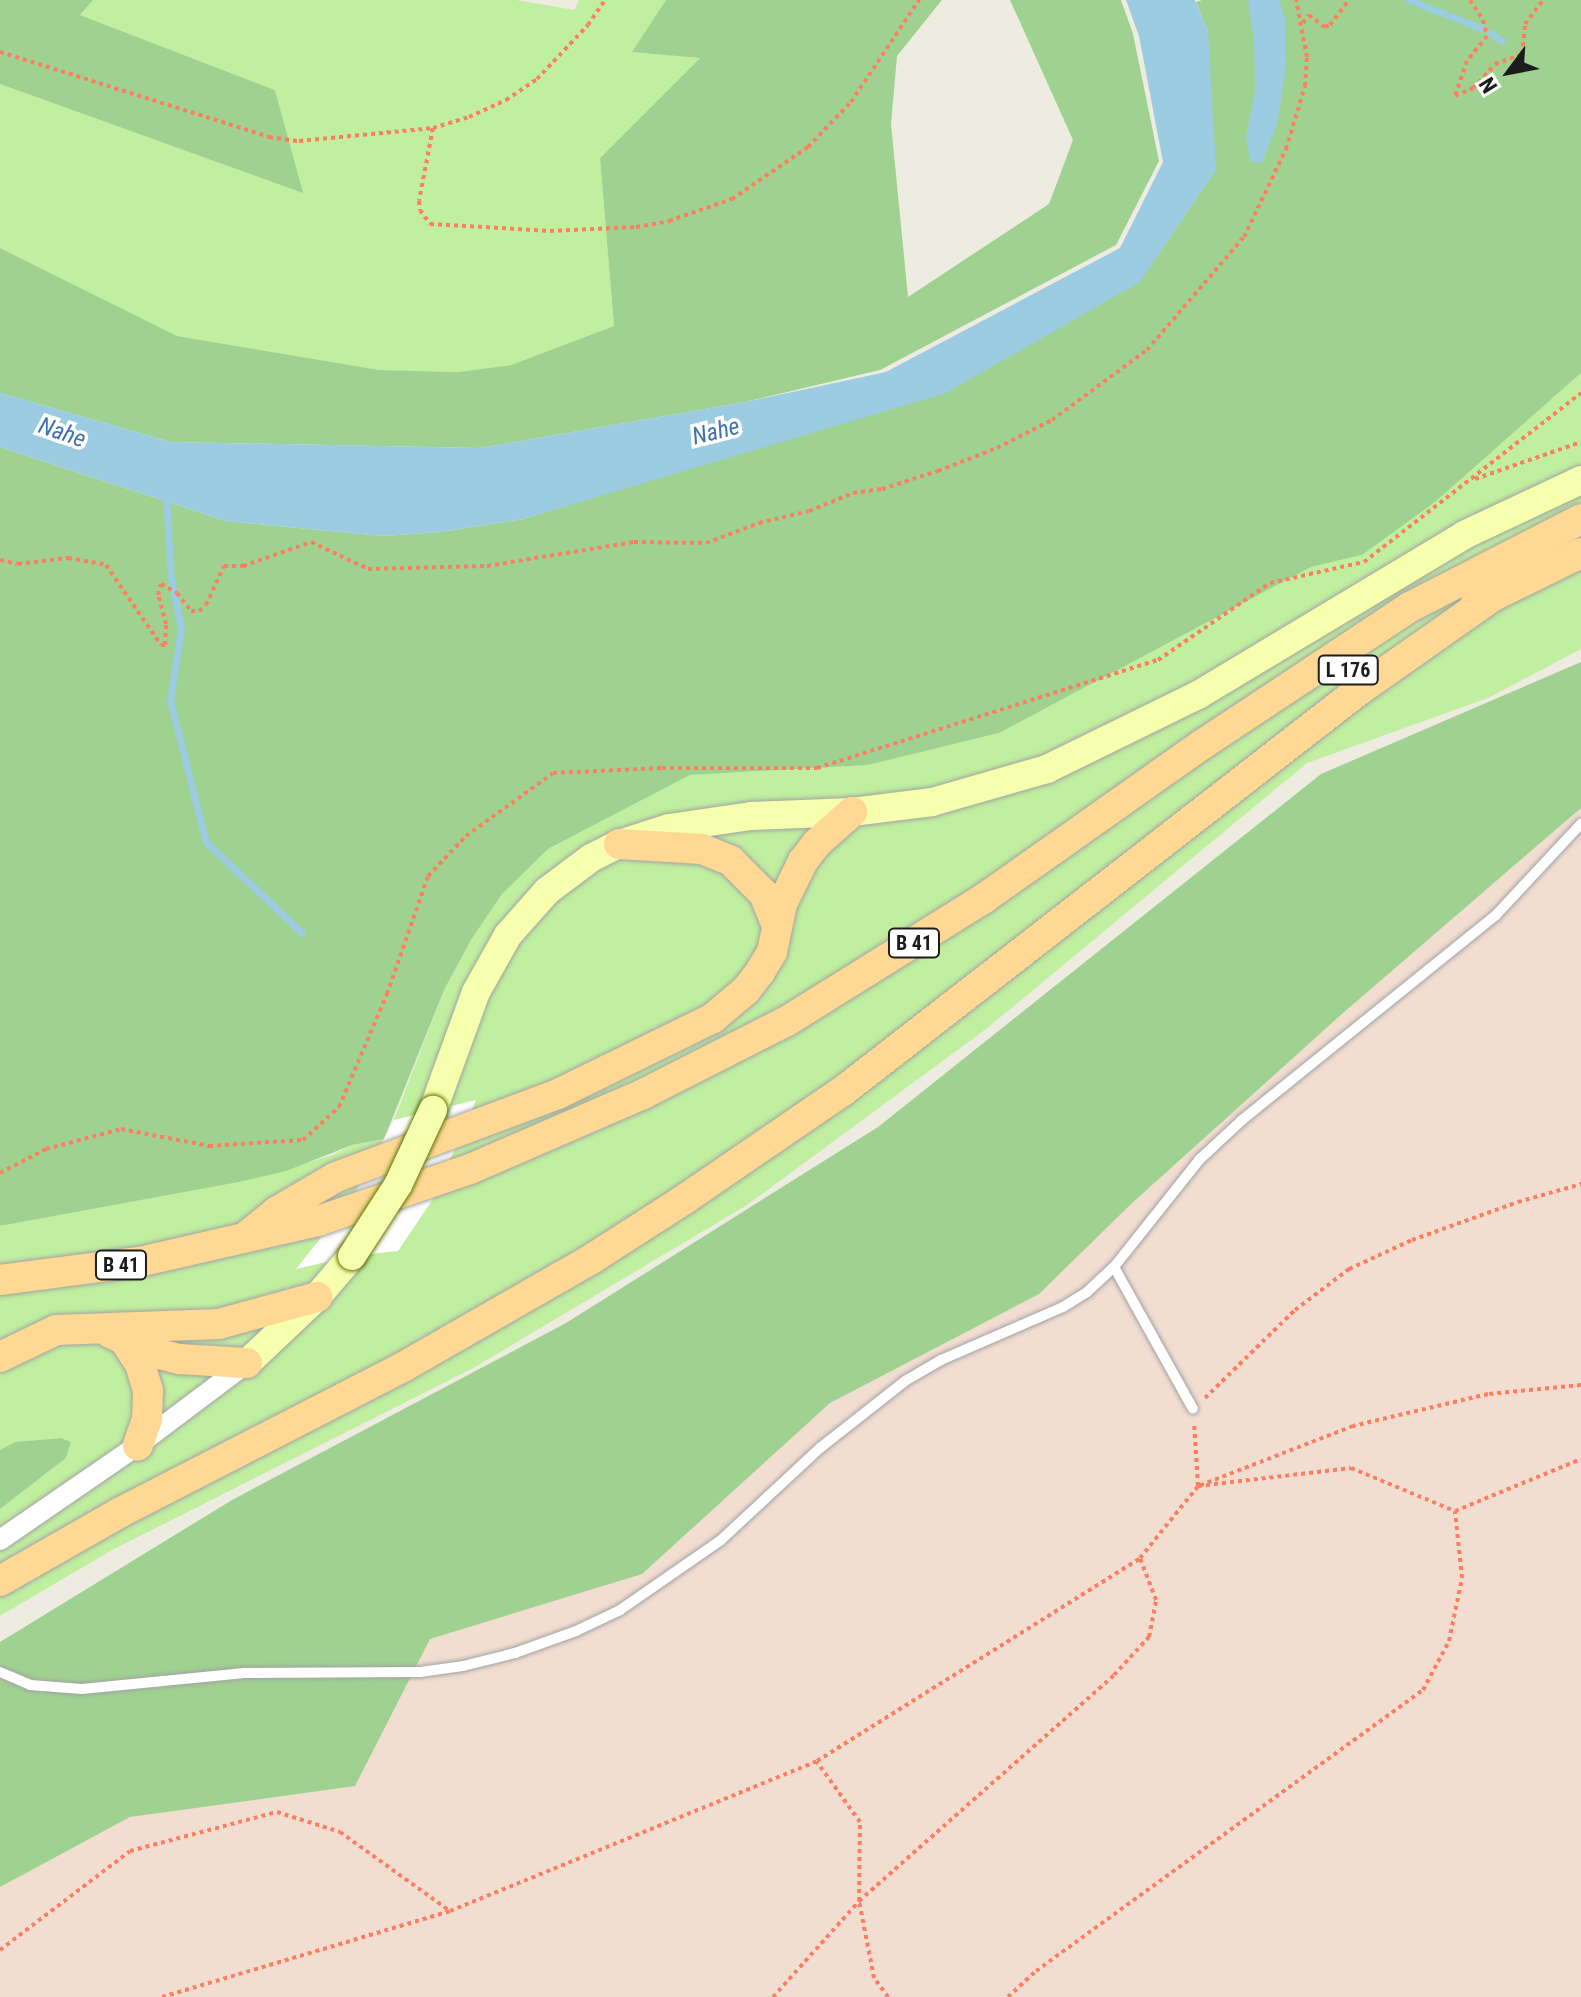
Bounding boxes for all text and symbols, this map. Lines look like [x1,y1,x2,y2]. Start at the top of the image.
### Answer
north arrow [1469,32,1549,112]
text: N [1474,73,1502,97]
water label: Nahe [35,412,89,454]
water label: Nahe [689,412,743,452]
road number: L 176 [1316,654,1380,686]
road number: B 41 [886,927,942,959]
road number: B 41 [93,1249,149,1281]

